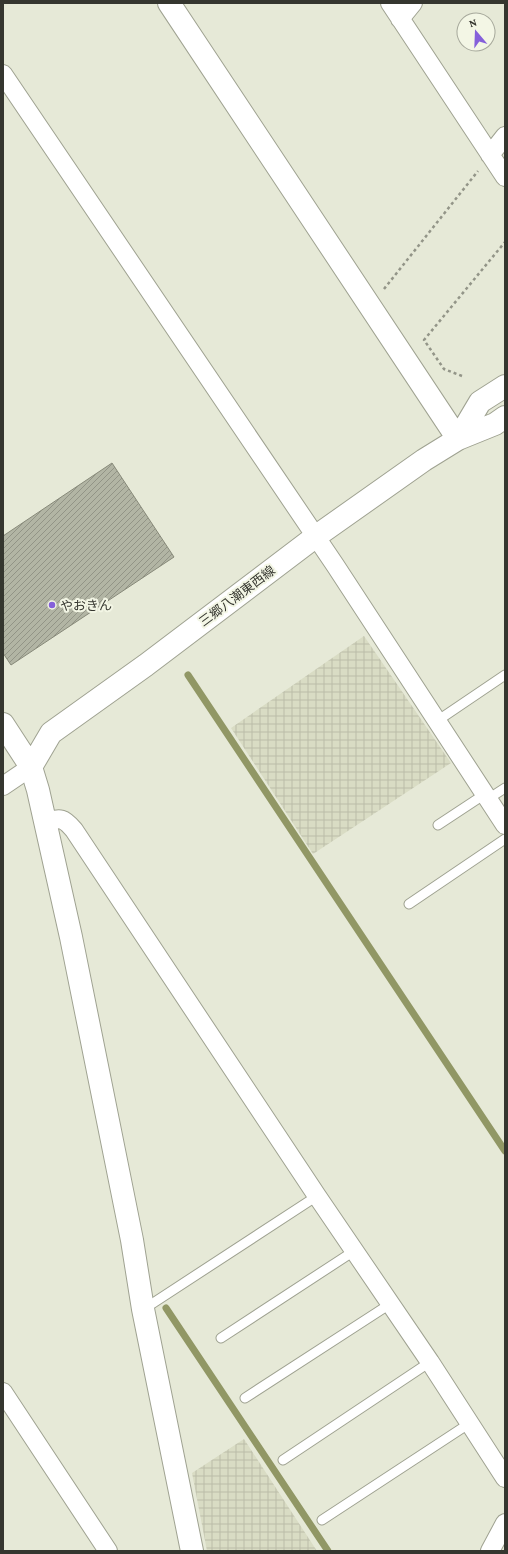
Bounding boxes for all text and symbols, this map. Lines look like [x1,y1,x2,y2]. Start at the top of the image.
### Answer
north arrow [456,12,496,52]
text: N [467,15,479,29]
street label: 三郷八潮東西線 [196,563,278,629]
place label: やおきん [60,598,112,613]
marker: やおきん [47,600,57,610]

